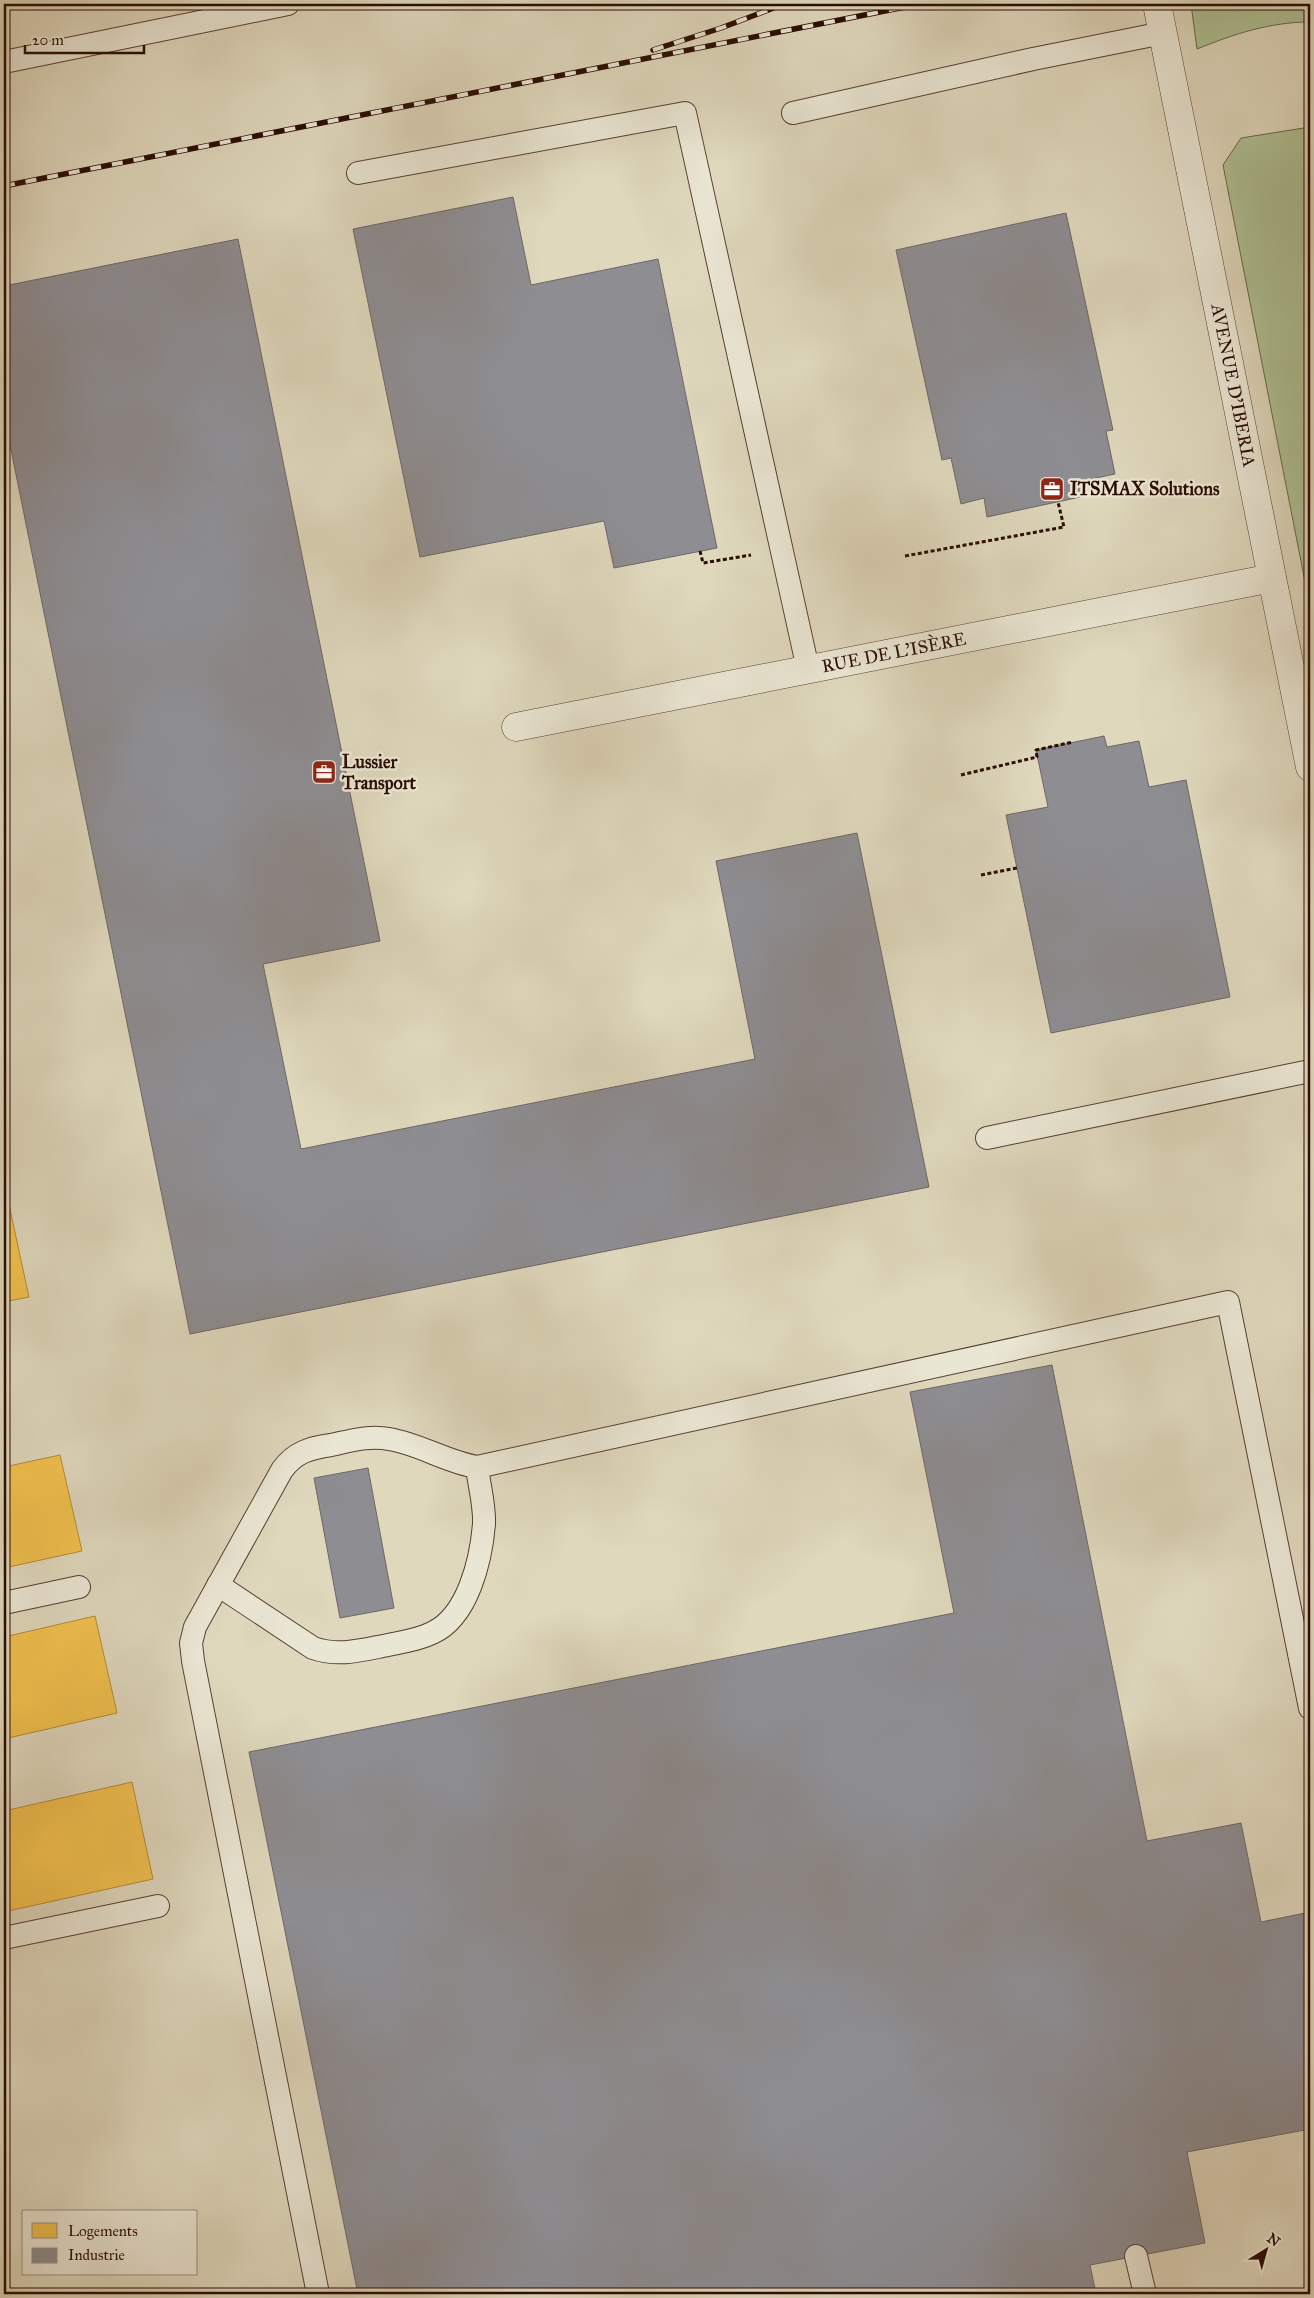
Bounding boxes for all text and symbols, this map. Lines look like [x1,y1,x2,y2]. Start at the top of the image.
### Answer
scale bar [25,22,144,54]
text: 20 m [32,31,64,49]
street label: AVENUE D'IBERIA [1206,301,1261,469]
office icon: ITSMAX Solutions [1039,476,1065,502]
place label: ITSMAX Solutions [1070,478,1220,500]
street label: RUE DE L'ISÈRE [820,628,968,678]
place label: Lussier Transport [341,751,416,795]
office icon: Lussier Transport [311,759,337,785]
legend [22,2210,198,2276]
text: Logements [68,2222,138,2240]
north arrow [1242,2226,1292,2276]
text: N [1264,2230,1283,2250]
text: Industrie [68,2246,125,2264]

